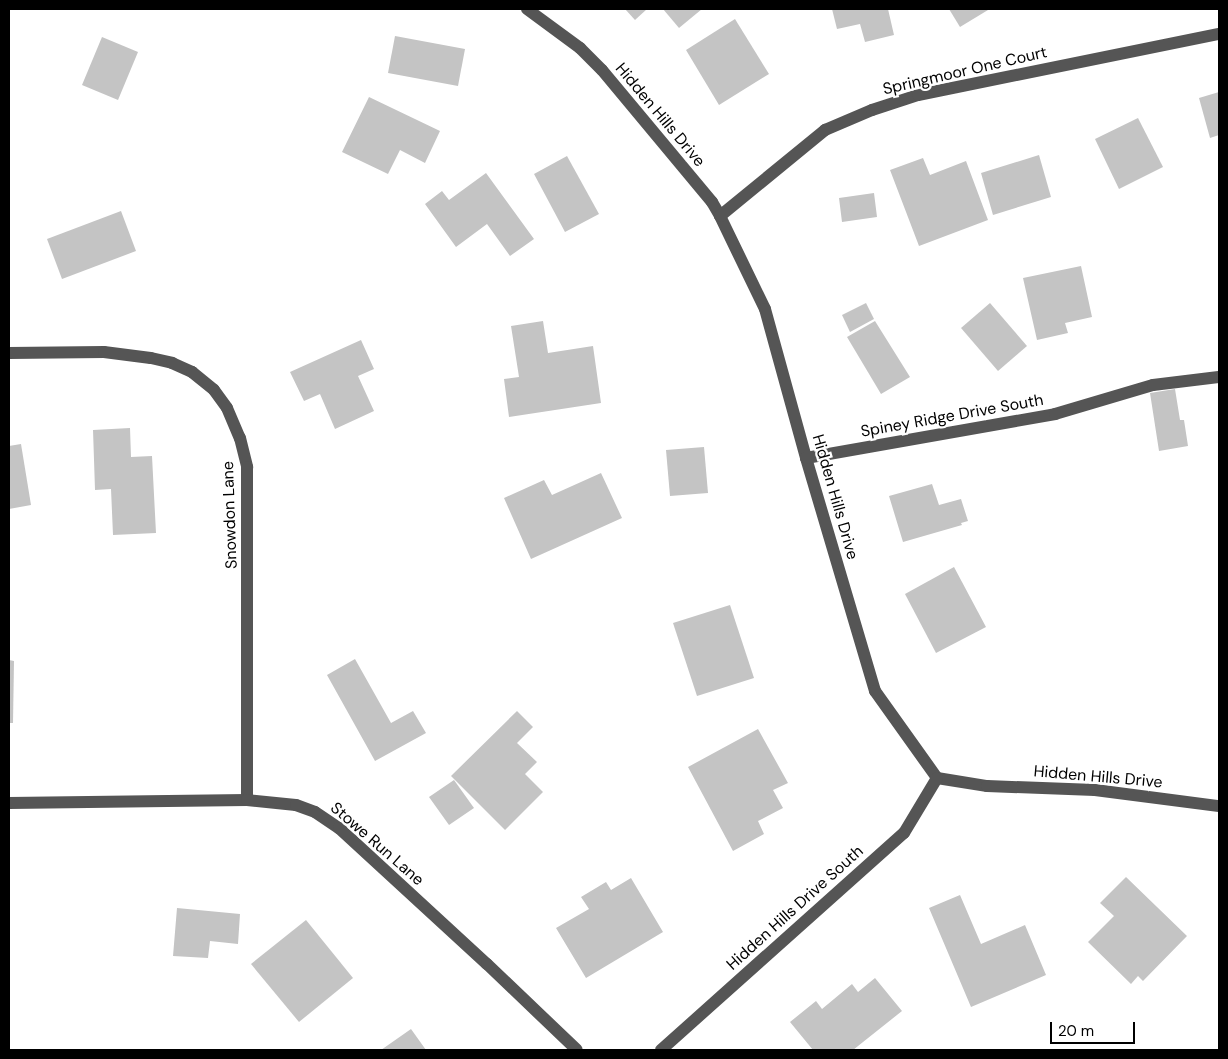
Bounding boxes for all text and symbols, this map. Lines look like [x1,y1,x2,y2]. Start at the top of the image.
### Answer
street label: Springmoor One Court [881,43,1049,99]
street label: Hidden Hills Drive [611,59,709,171]
street label: Spiney Ridge Drive South [859,390,1045,442]
street label: Hidden Hills Drive [808,432,862,562]
street label: Snowdon Lane [219,461,241,569]
street label: Hidden Hills Drive [1033,762,1163,792]
street label: Stowe Run Lane [326,798,428,890]
street label: Hidden Hills Drive South [723,842,867,974]
scale bar [1053,1012,1138,1044]
text: 20 m [1058,1021,1094,1041]

